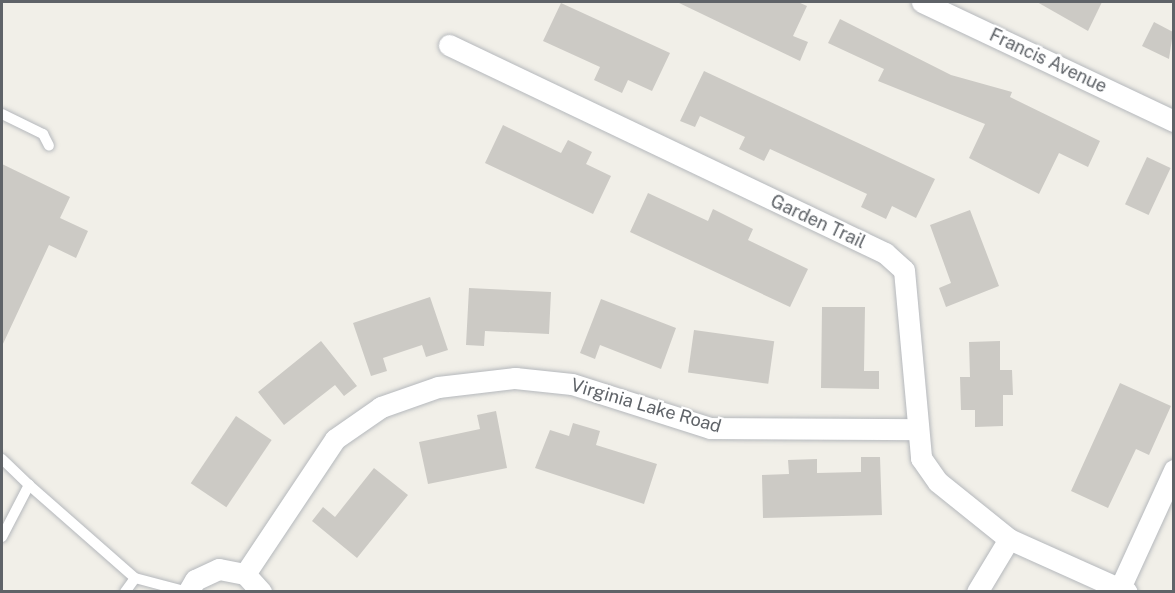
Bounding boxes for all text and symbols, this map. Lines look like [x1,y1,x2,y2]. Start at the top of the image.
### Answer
street label: Francis Avenue [986,24,1110,98]
street label: Garden Trail [767,191,869,253]
street label: Virginia Lake Road [568,374,724,438]

